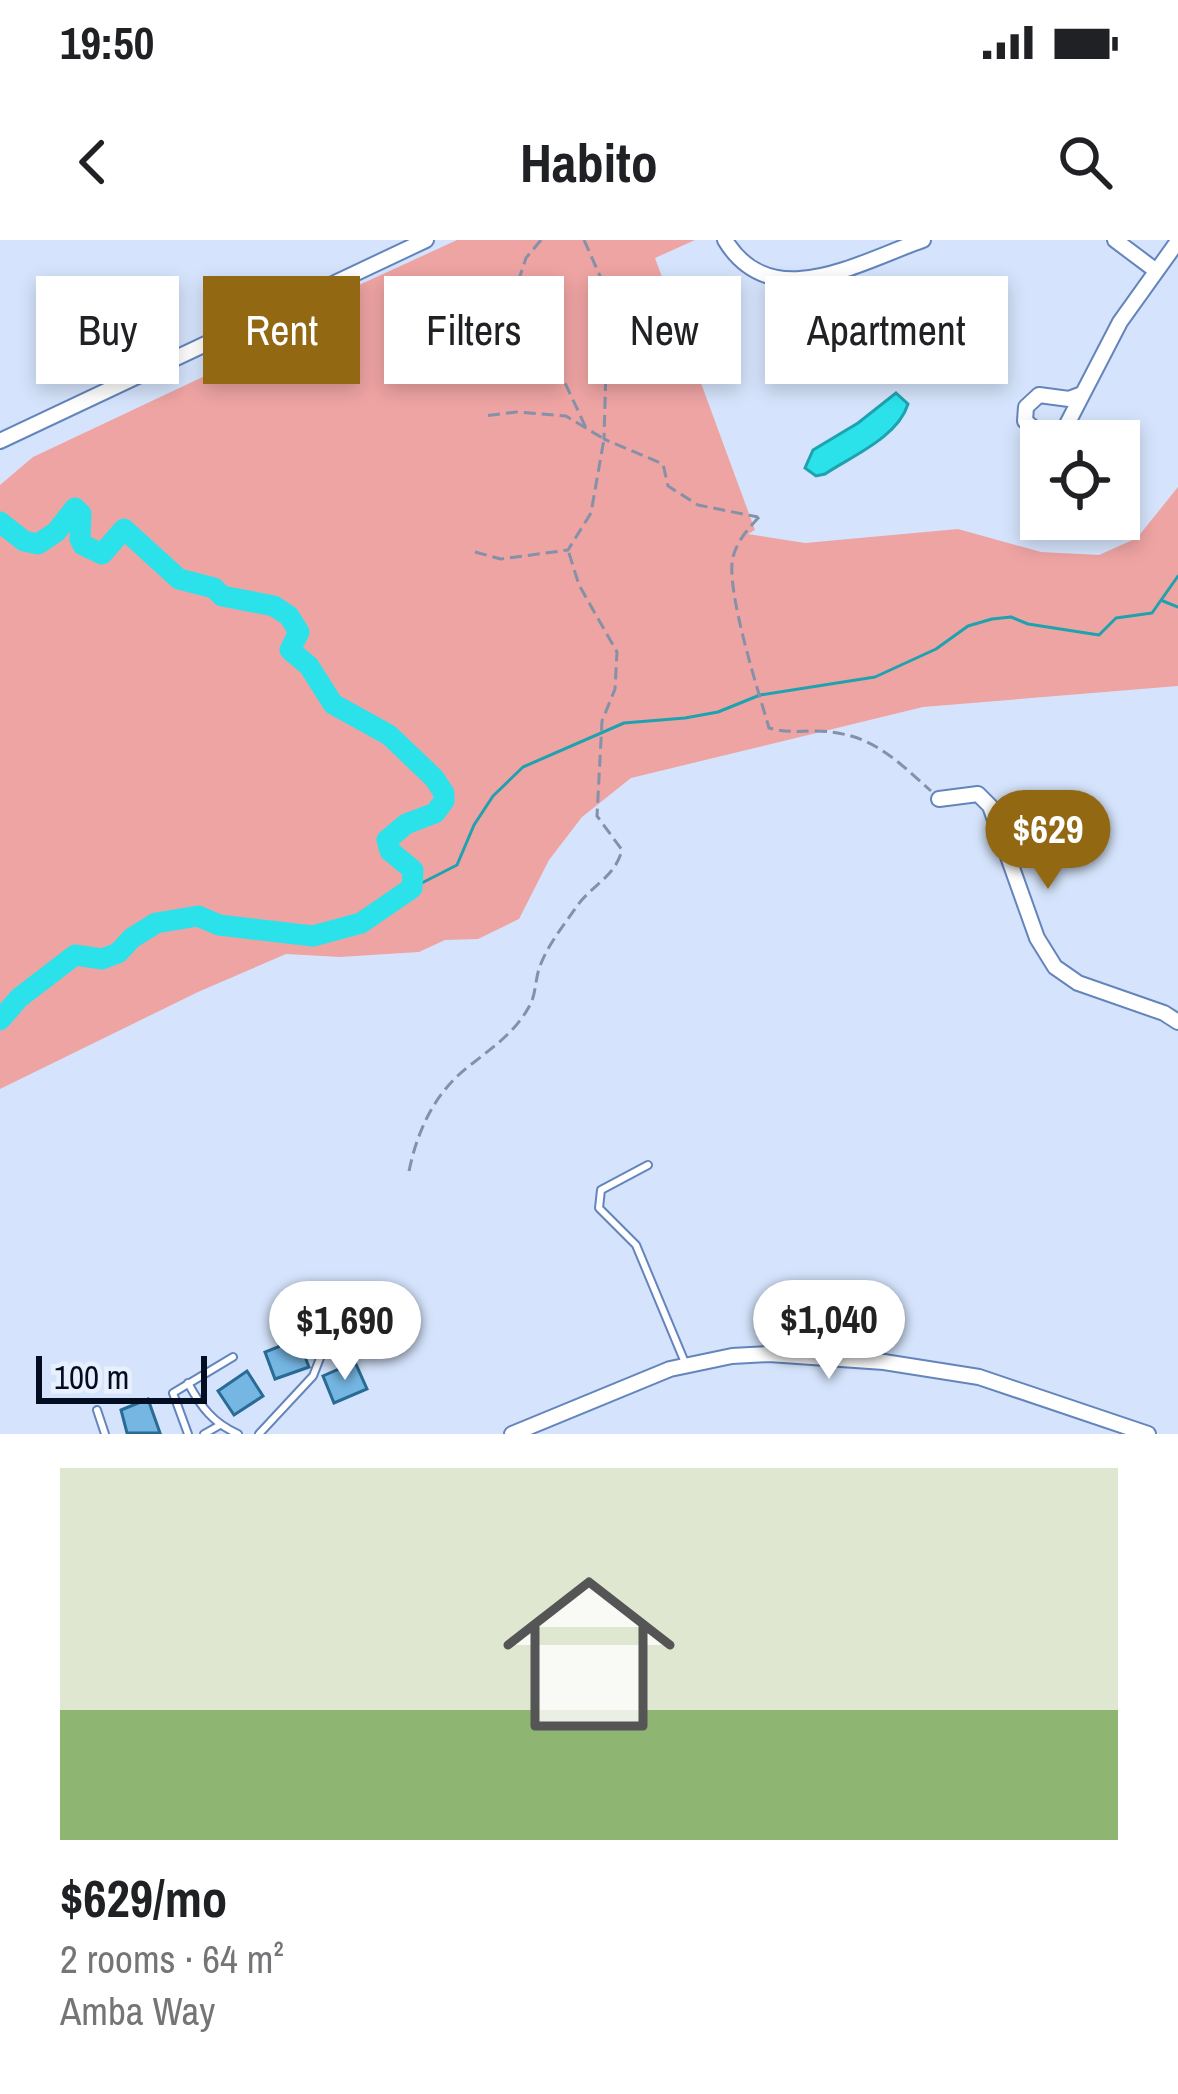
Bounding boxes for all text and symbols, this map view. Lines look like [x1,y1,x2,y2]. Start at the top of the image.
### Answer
text: 19:50 [60,12,154,73]
text: Habito [520,126,658,199]
icon: back [60,129,126,195]
icon: search [1052,129,1118,195]
chip: Buy [36,276,179,384]
chip: Rent [203,276,360,384]
chip: Filters [384,276,564,384]
chip: New [588,276,741,384]
chip: Apartment [765,276,1008,384]
map controls [1020,420,1140,540]
button: locate [1020,420,1140,540]
pin: $629 [977,790,1119,892]
text: $629 [1012,803,1084,855]
pin: $1,040 [731,1280,927,1382]
pin: $1,690 [247,1281,443,1383]
text: $1,040 [780,1293,878,1345]
text: $1,690 [296,1294,394,1346]
scale bar [36,1350,207,1403]
text: 100 m [54,1355,129,1399]
icon: home [481,1546,697,1762]
text: $629/mo [60,1864,227,1933]
text: 2 rooms · 64 m² [60,1933,284,1985]
text: Amba Way [60,1985,215,2037]

